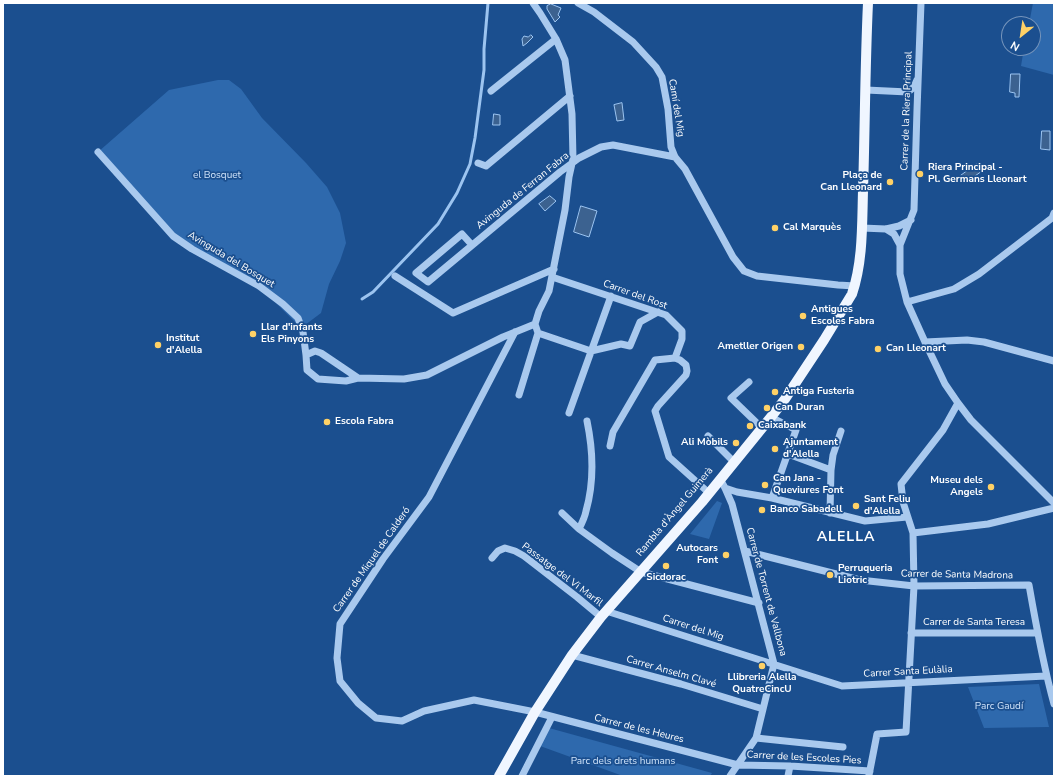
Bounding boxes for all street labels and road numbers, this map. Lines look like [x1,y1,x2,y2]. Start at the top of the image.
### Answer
street label: Carrer de la Riera Principal [899,51,915,171]
street label: Camí del Mig [665,78,687,138]
street label: Avinguda de Ferran Fabra [474,150,572,232]
street label: Avinguda del Bosquet [185,229,277,291]
street label: Carrer del Rost [601,278,669,312]
street label: Rambla d'Àngel Guimerà [634,465,716,559]
street label: Carrer de Miquel de Calderó [331,505,413,615]
street label: Carrer de Torrent de Vallbona [743,526,789,658]
street label: Passatge del Vi Marfil [519,541,605,609]
street label: Carrer de Santa Madrona [901,568,1013,582]
street label: Carrer del Mig [661,612,725,644]
street label: Carrer de Santa Teresa [923,617,1025,629]
street label: Carrer Anselm Clavé [625,653,717,691]
street label: Carrer Santa Eulàlia [863,664,953,680]
street label: Carrer de les Heures [593,712,685,746]
street label: Carrer de les Escoles Pies [746,749,862,767]

